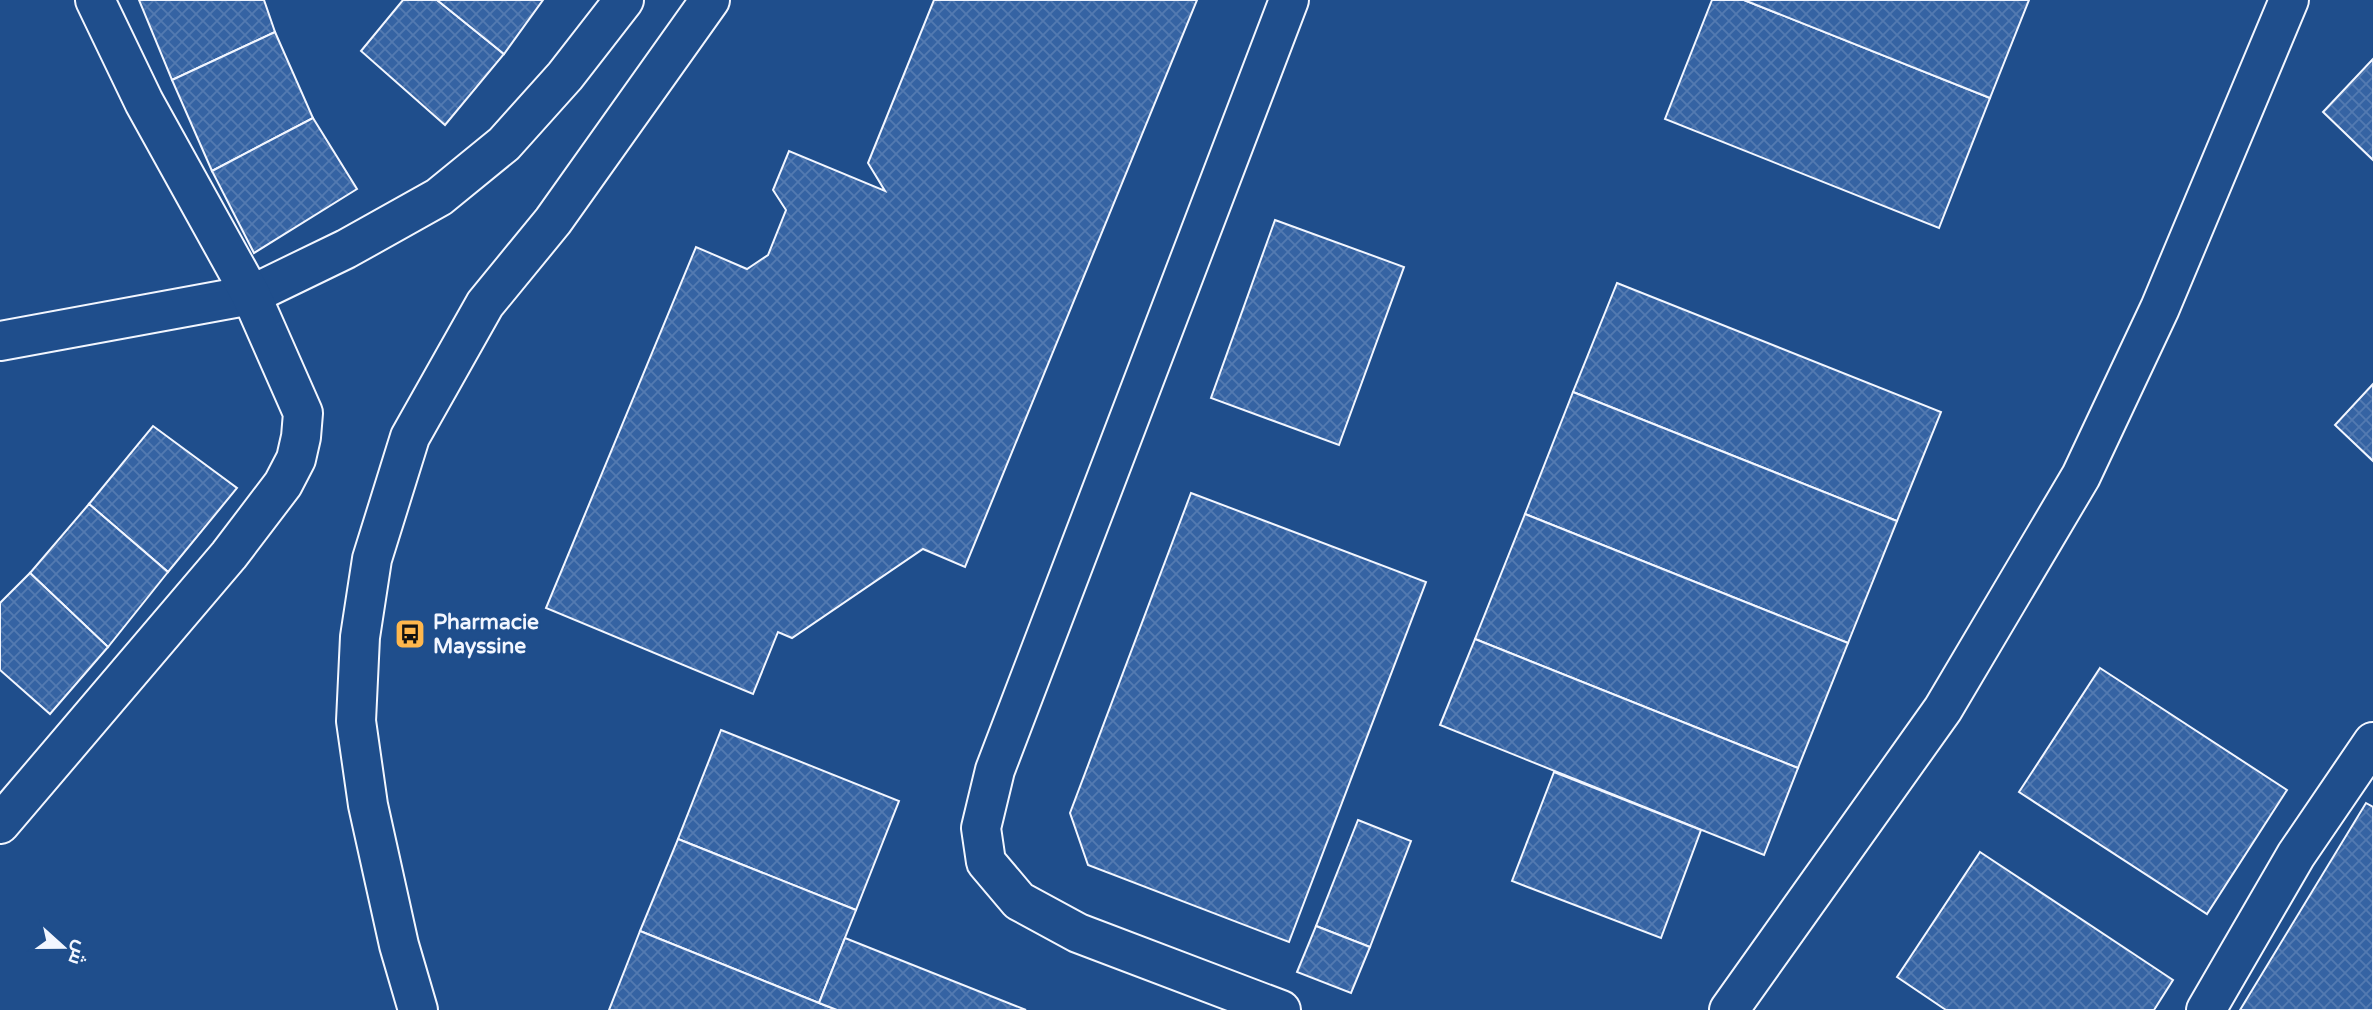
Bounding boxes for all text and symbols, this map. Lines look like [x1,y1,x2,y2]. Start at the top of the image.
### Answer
place label: Pharmacie Mayssine [433,610,539,659]
bus stop icon: Pharmacie Mayssine [393,617,427,651]
north arrow [28,912,98,982]
text: ش [63,937,93,968]

